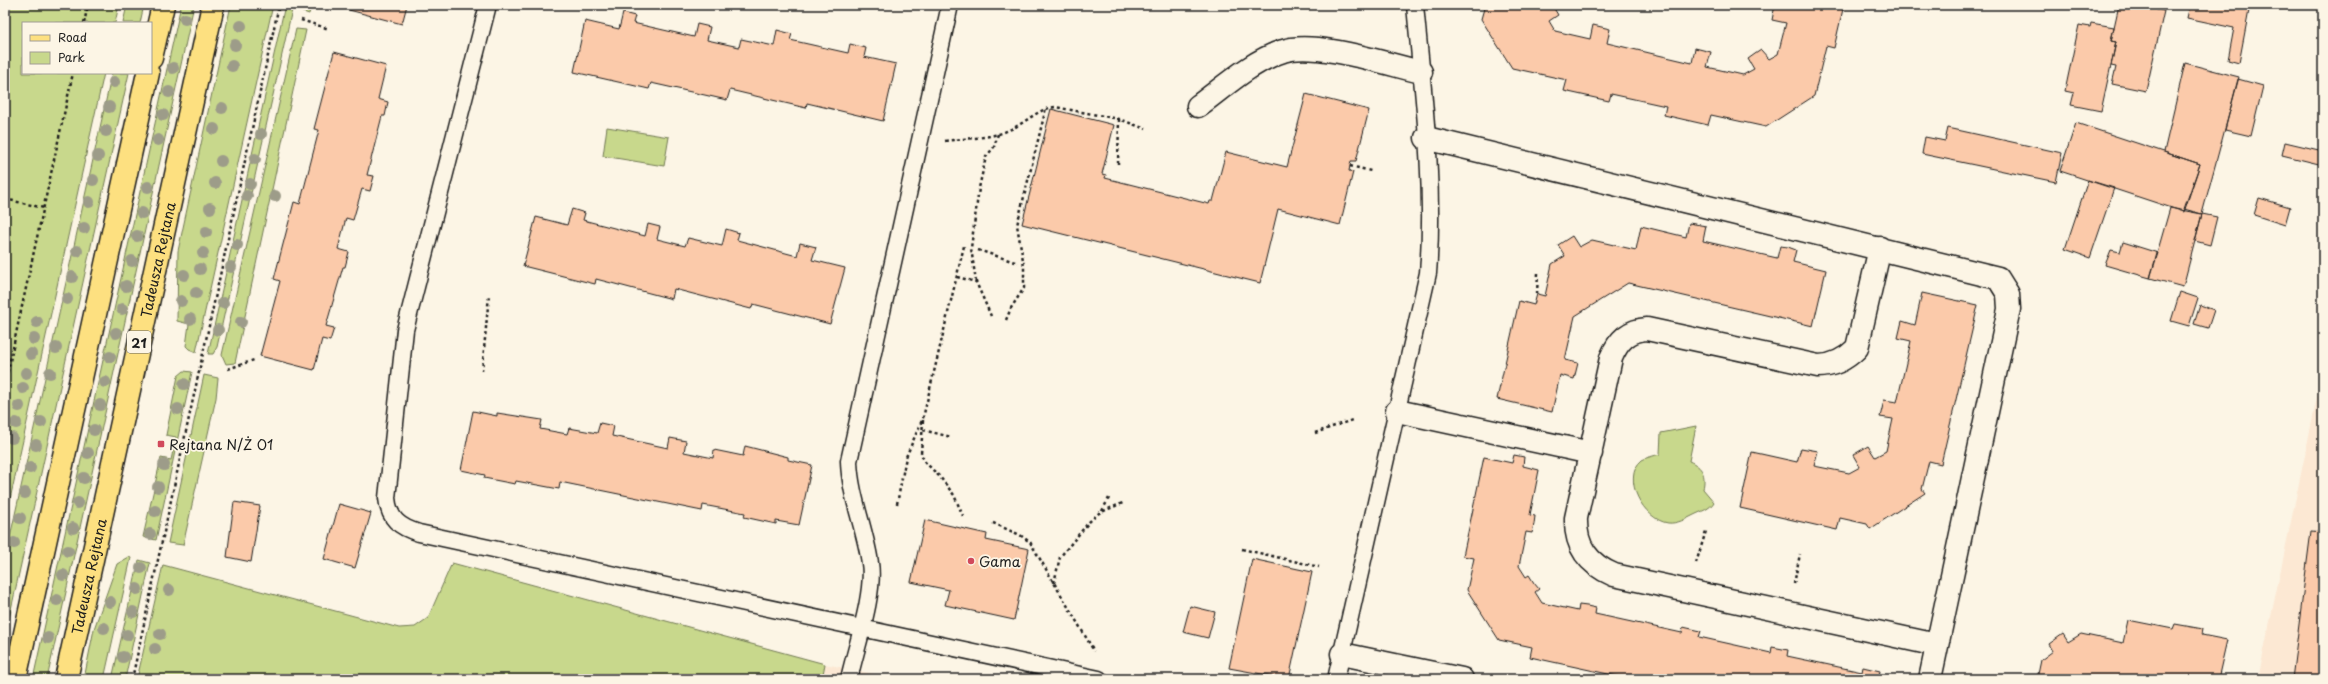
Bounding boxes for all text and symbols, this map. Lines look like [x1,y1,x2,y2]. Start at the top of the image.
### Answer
legend [22,22,152,74]
text: Road [58,28,87,46]
text: Park [58,48,85,66]
street label: Tadeusza Rejtana [135,200,180,320]
road number: 21 [127,331,151,353]
place label: Rejtana N/Ż 01 [169,434,273,455]
marker: Rejtana N/Ż 01 [156,439,166,449]
street label: Tadeusza Rejtana [66,516,111,636]
place label: Gama [979,551,1021,572]
marker: Gama [966,556,976,566]

